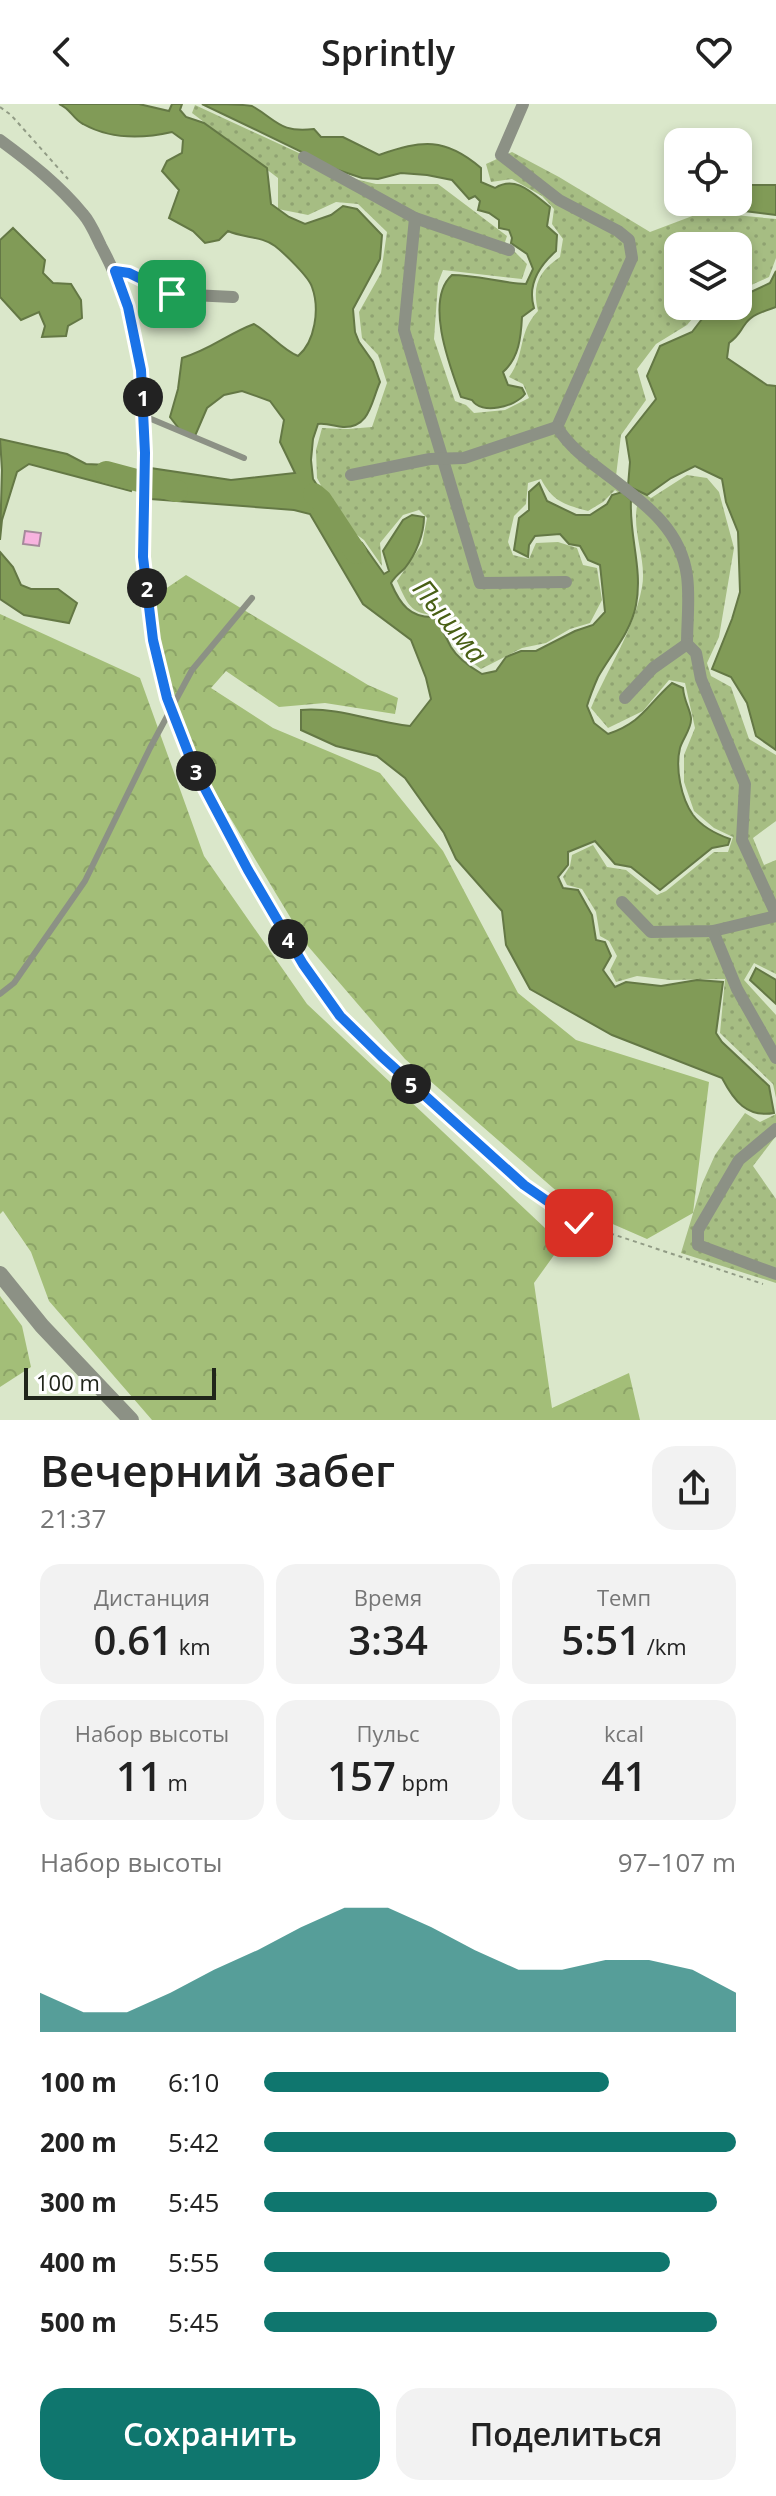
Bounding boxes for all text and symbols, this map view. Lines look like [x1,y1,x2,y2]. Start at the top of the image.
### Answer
text: Sprintly [321,28,455,77]
icon: back [40,30,84,74]
icon: heart [692,30,736,74]
map controls [664,128,752,320]
button: locate [664,128,752,216]
button: layers [664,232,752,320]
pin [138,260,206,328]
icon: arrive [150,272,194,316]
pin: 1 [123,377,163,417]
text: 1 [137,382,149,412]
pin: 2 [127,568,167,608]
water label: Пышма [405,570,497,671]
text: 2 [141,573,153,603]
pin: 3 [176,751,216,791]
text: 3 [190,756,202,786]
pin: 4 [268,919,308,959]
text: 4 [282,924,294,954]
pin: 5 [391,1064,431,1104]
text: 5 [405,1069,417,1099]
pin [545,1189,613,1257]
icon: check [557,1201,601,1245]
scale bar [24,1364,216,1400]
text: 100 m [36,1367,100,1397]
text: Вечерний забег [40,1440,395,1500]
button: share [652,1446,736,1530]
text: 21:37 [40,1500,106,1536]
text: Дистанция [94,1582,210,1612]
text: Время [354,1582,422,1612]
text: Темп [597,1582,651,1612]
text: 0.61 [93,1612,173,1667]
text: 3:34 [348,1612,428,1667]
text: 5:51 [561,1612,641,1667]
text: km [173,1631,211,1661]
text: /km [641,1631,687,1661]
text: Набор высоты [75,1718,229,1748]
text: Пульс [356,1718,420,1748]
text: kcal [604,1718,644,1748]
text: 11 [116,1748,162,1803]
text: 157 [327,1748,396,1803]
text: 41 [601,1748,647,1803]
text: m [162,1767,188,1797]
text: bpm [396,1767,449,1797]
text: Набор высоты [40,1844,223,1880]
text: 97–107 m [618,1844,736,1880]
text: 100 m [40,2064,117,2100]
text: 6:10 [168,2064,219,2100]
text: 200 m [40,2124,117,2160]
text: 5:42 [168,2124,219,2160]
text: 300 m [40,2184,117,2220]
text: 5:45 [168,2184,219,2220]
text: 400 m [40,2244,117,2280]
text: 5:55 [168,2244,219,2280]
text: 500 m [40,2304,117,2340]
text: 5:45 [168,2304,219,2340]
button: Сохранить [40,2388,380,2480]
button: Поделиться [396,2388,736,2480]

